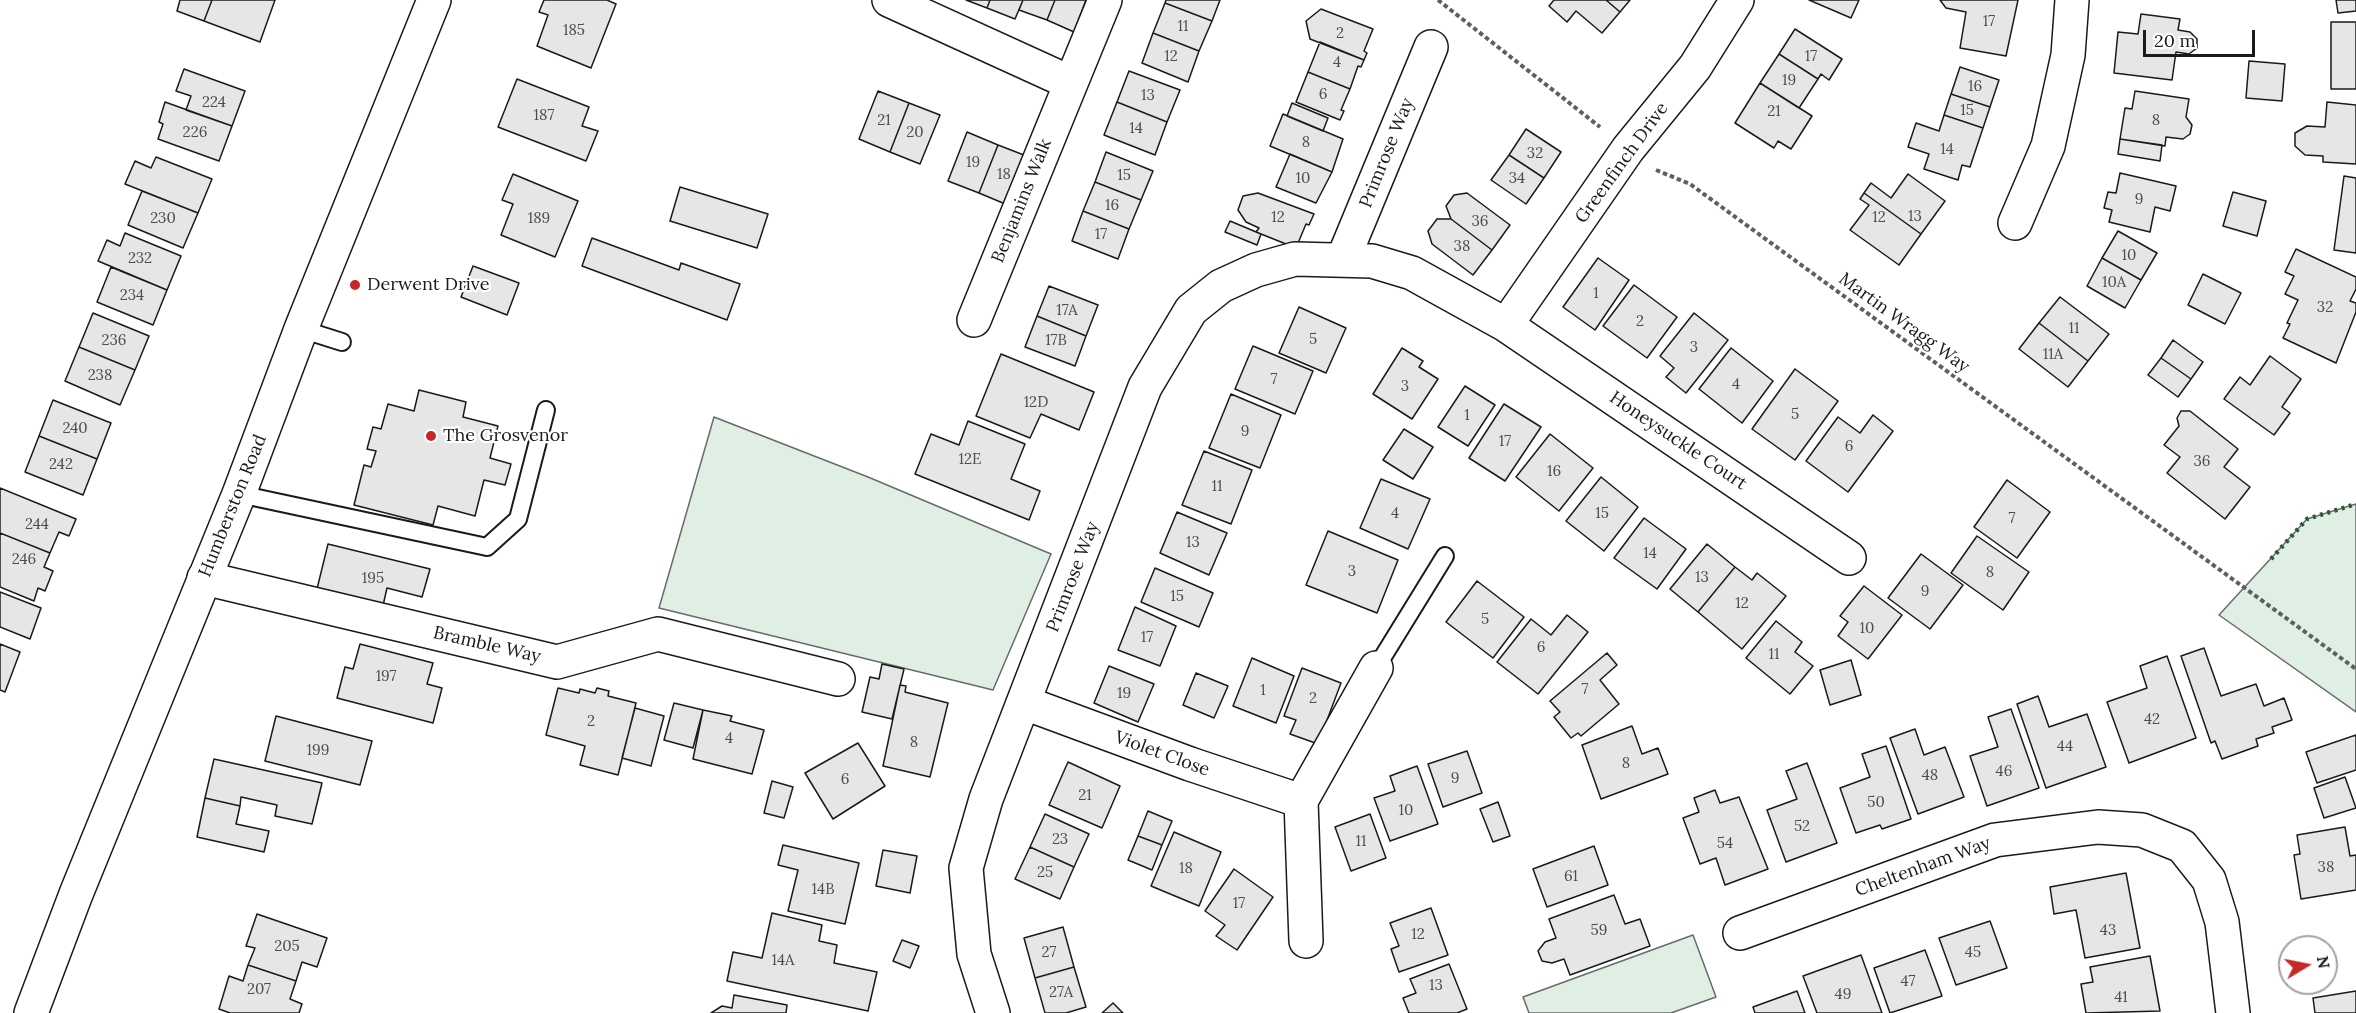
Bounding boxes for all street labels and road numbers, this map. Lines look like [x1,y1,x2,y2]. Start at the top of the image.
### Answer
street label: Primrose Way [1355,95,1419,211]
street label: Greenfinch Drive [1571,98,1673,228]
street label: Benjamins Walk [987,136,1057,266]
street label: Martin Wragg Way [1834,268,1974,378]
street label: Honeysuckle Court [1605,387,1751,495]
street label: Humberston Road [195,432,271,580]
street label: Primrose Way [1042,519,1104,635]
street label: Bramble Way [431,622,543,668]
street label: Violet Close [1112,727,1212,781]
street label: Cheltenham Way [1852,833,1994,901]

